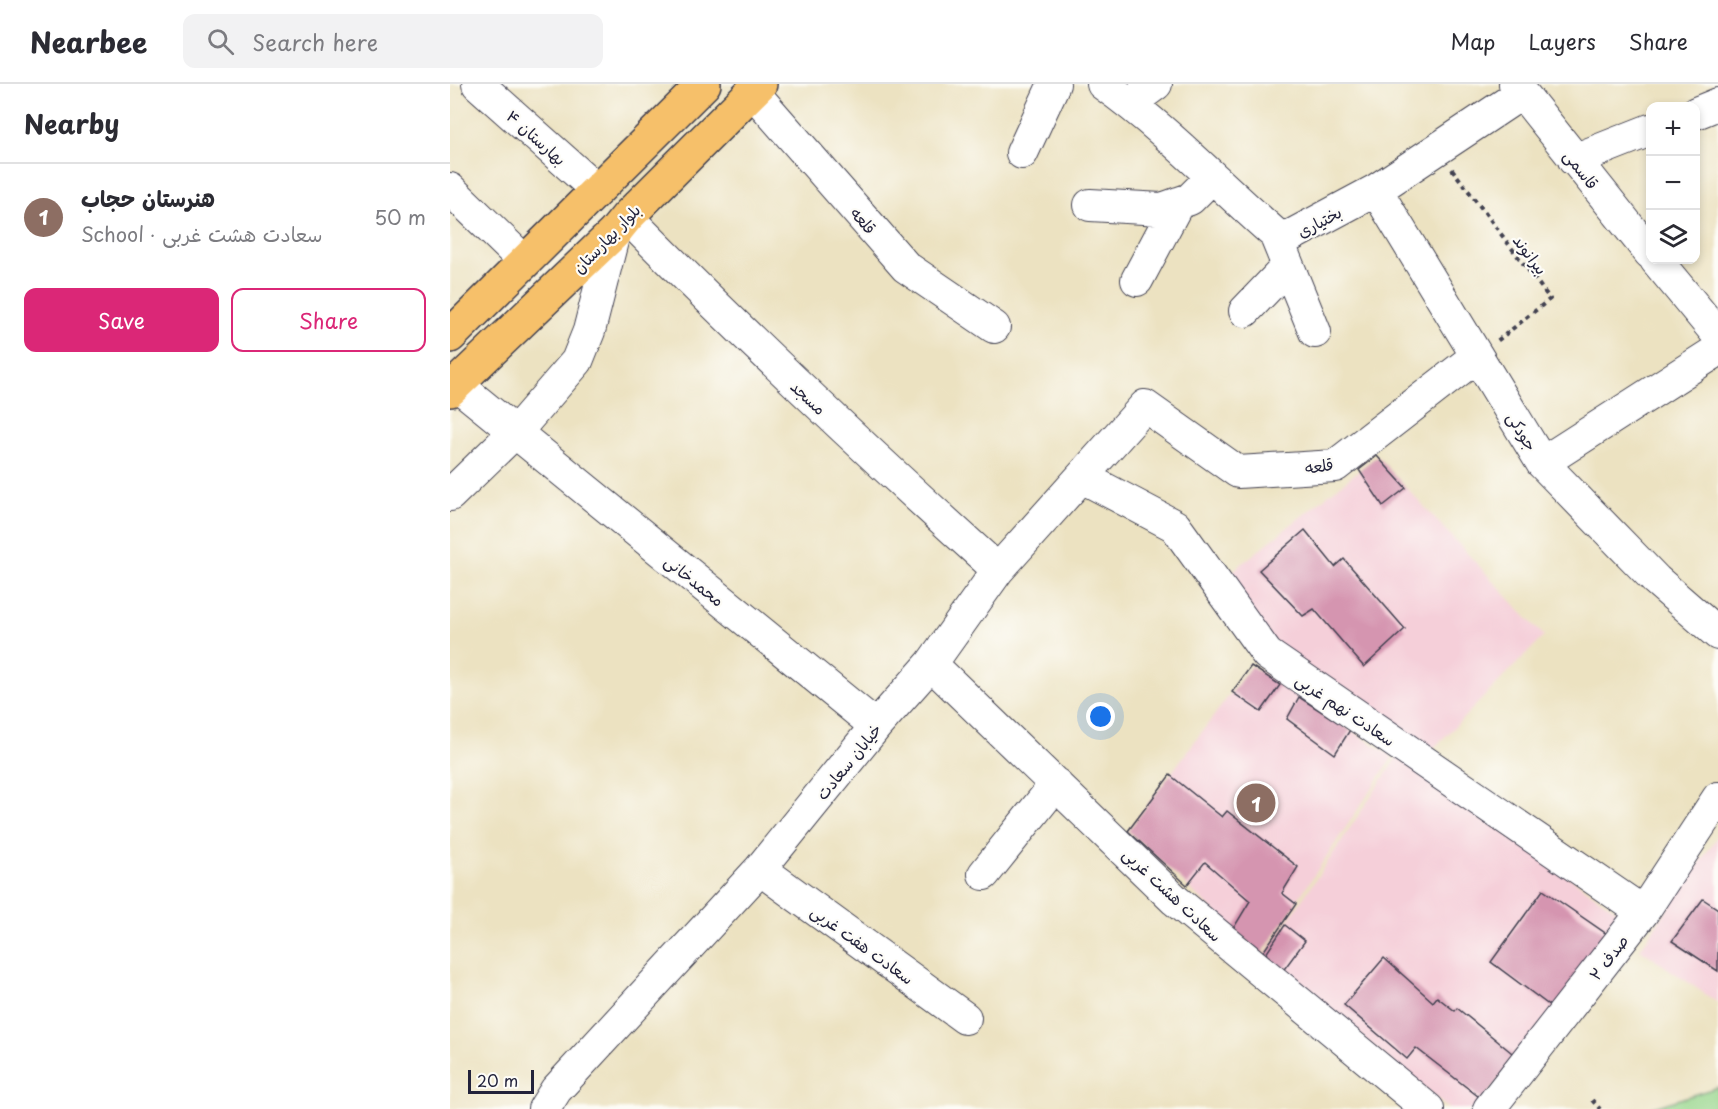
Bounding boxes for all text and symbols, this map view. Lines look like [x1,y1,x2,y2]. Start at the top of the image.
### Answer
search box [183,14,603,68]
text: Nearbee [30,20,147,63]
icon: search [204,25,237,58]
text: Search here [252,25,378,58]
text: Map [1451,25,1495,57]
text: Layers [1528,25,1596,57]
text: Share [1629,25,1688,57]
map controls [1646,102,1700,264]
button: + [1646,102,1700,156]
text: Nearby [24,104,119,143]
street label: بهارستان ۴ [502,104,572,170]
street label: قاسمی [1559,144,1605,194]
button: − [1646,156,1700,210]
text: هنرستان حجاب [81,181,215,214]
street label: بلوار بهارستان [567,198,645,278]
street label: بختیاری [1292,199,1346,243]
street label: قلعه [846,201,882,239]
text: 1 [39,202,48,232]
text: 50 m [374,202,426,232]
button: layers [1646,210,1700,264]
text: School · سعادت هشت غربی [81,219,322,249]
street label: بیرانوند [1508,229,1554,279]
button: Save [24,288,219,352]
button: Share [231,288,426,352]
street label: مسجد [786,374,832,420]
street label: جودکی [1502,407,1544,455]
street label: قلعه [1303,451,1335,479]
street label: محمدخانی [660,548,730,612]
street label: سعادت نهم غربی [1290,667,1401,753]
your location [1086,702,1115,731]
street label: خیابان سعادت [810,718,886,804]
pin: 1 [1236,780,1276,826]
street label: سعادت هشت غربی [1118,842,1228,946]
street label: سعادت هفت غربی [807,898,919,990]
street label: صدف ۲ [1583,929,1633,985]
scale bar [468,1067,534,1094]
text: 20 m [477,1068,518,1092]

